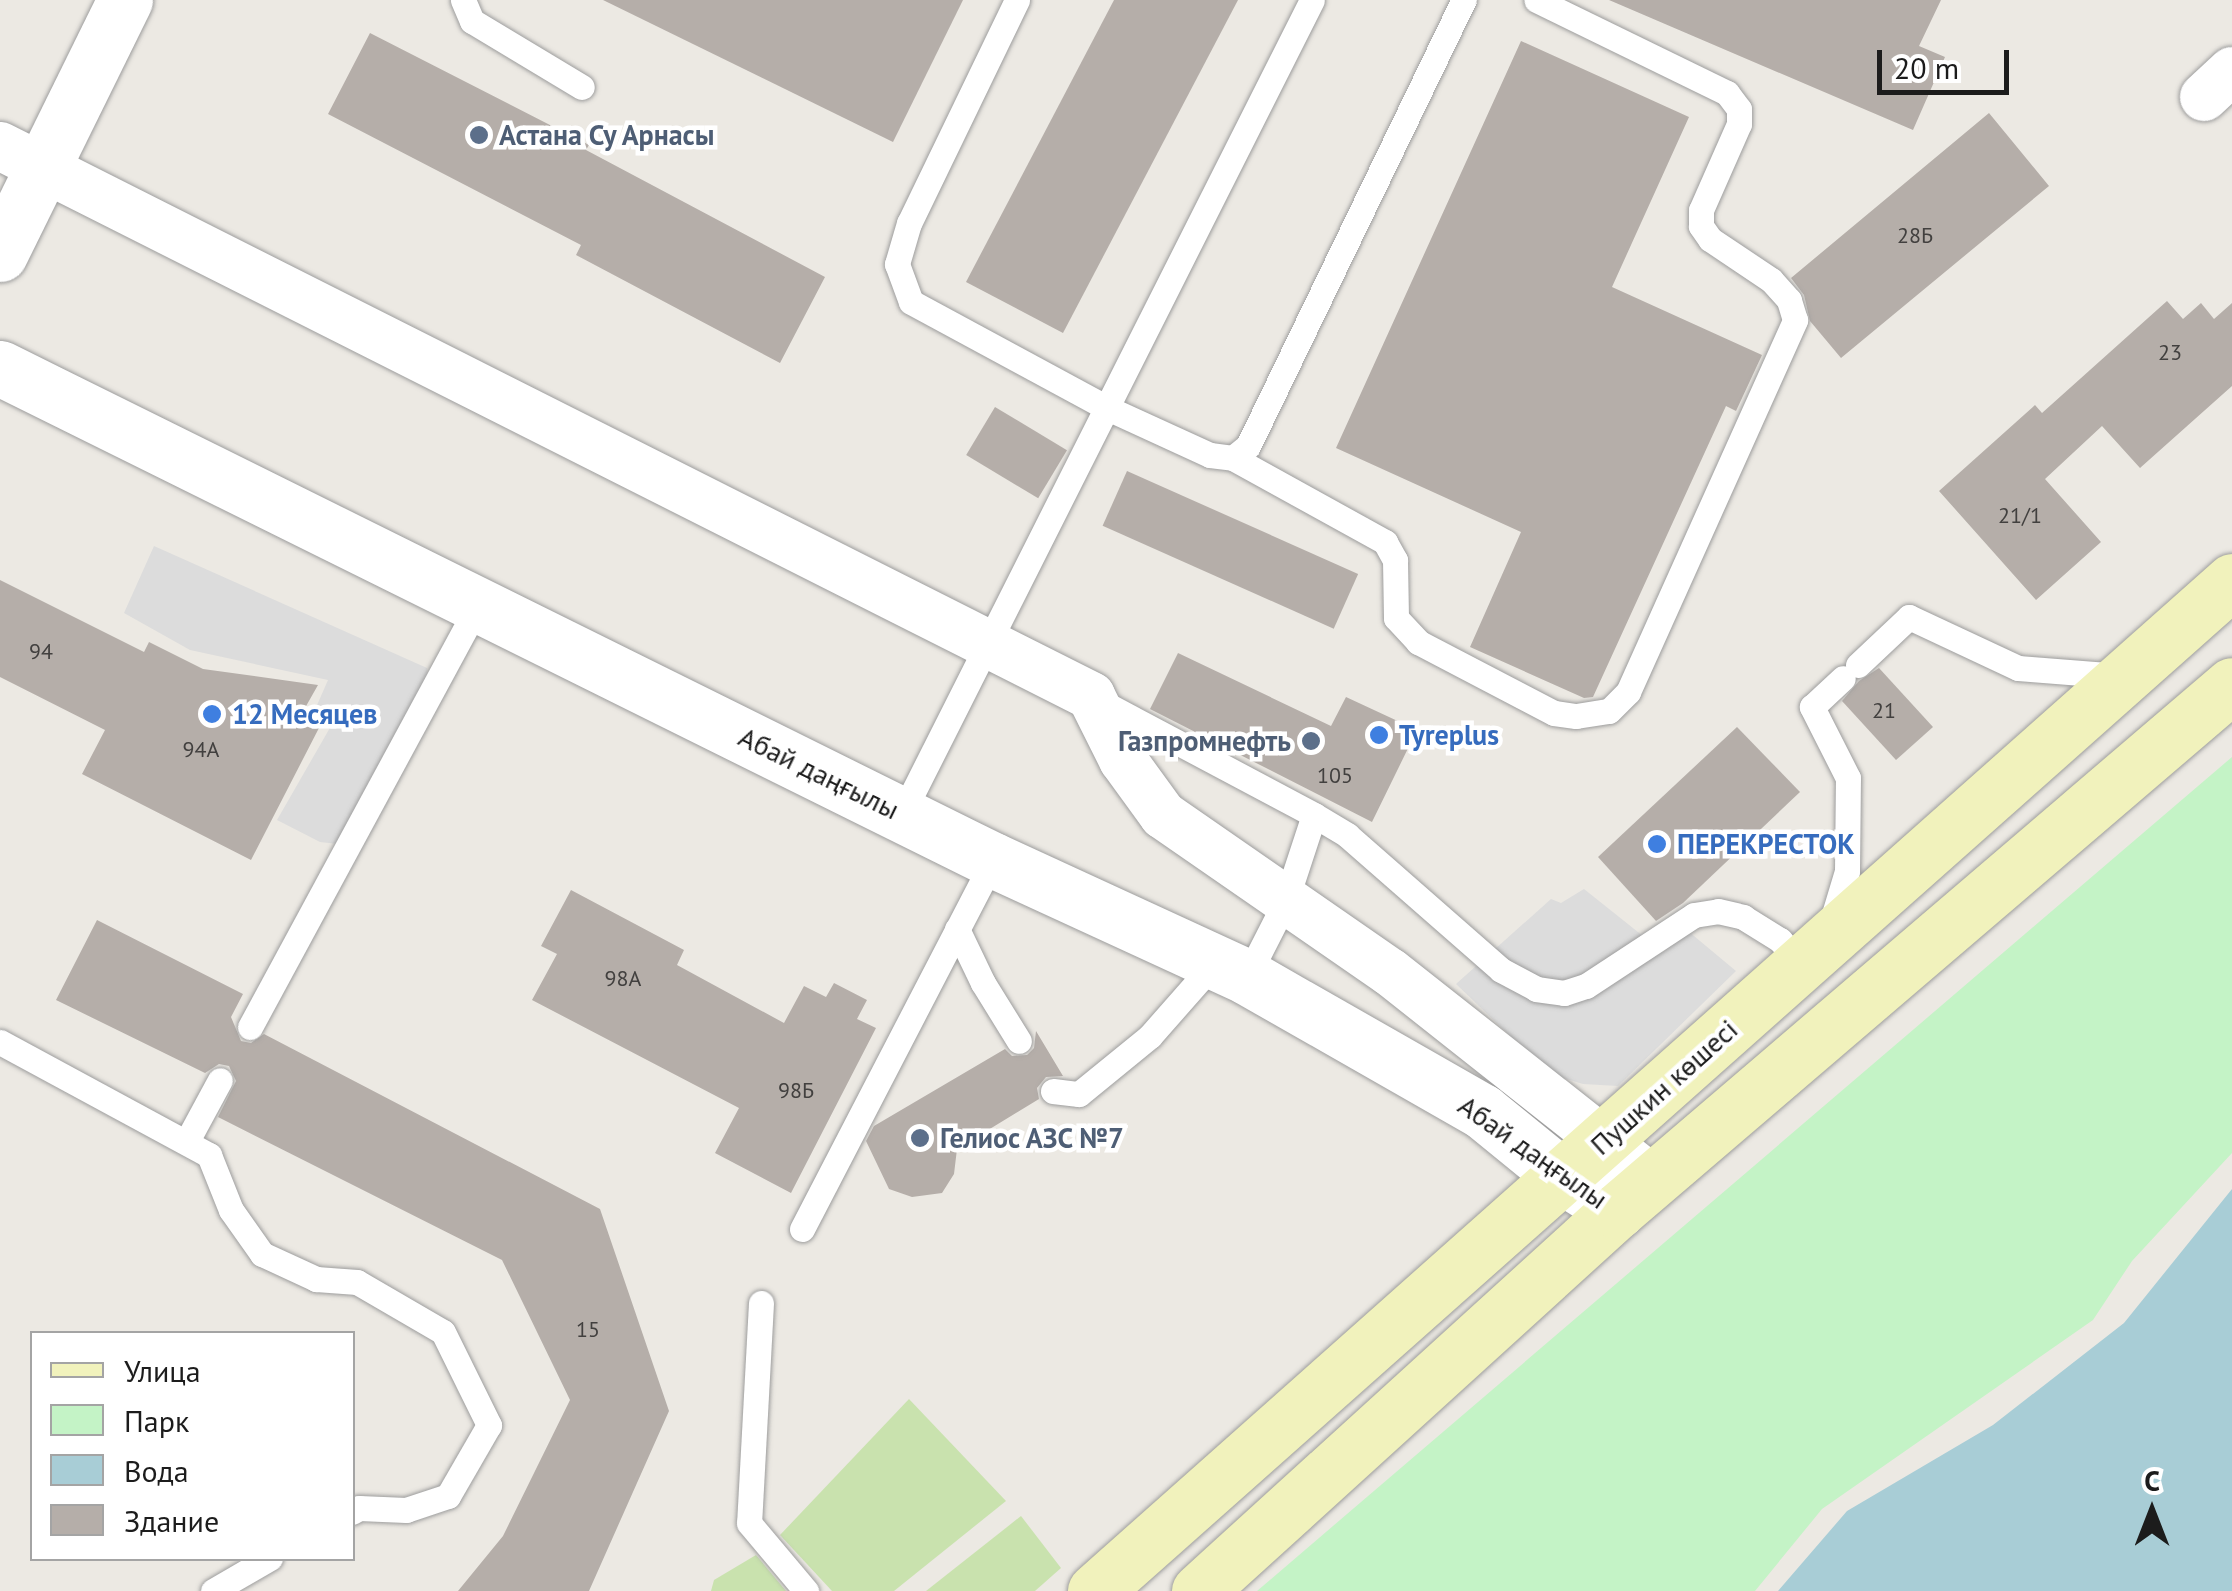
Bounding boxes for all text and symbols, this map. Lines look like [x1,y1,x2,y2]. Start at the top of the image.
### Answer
scale bar [1882,30,2014,92]
text: 20 m [1894,48,1959,87]
place label: Астана Су Арнасы [499,118,717,152]
marker: Астана Су Арнасы [468,124,490,146]
house number: 28Б [1897,223,1933,249]
house number: 23 [2158,340,2182,366]
house number: 21/1 [1998,503,2042,529]
house number: 94 [29,639,53,665]
place label: 12 Месяцев [232,697,377,731]
house number: 21 [1872,698,1896,724]
marker: 12 Месяцев [201,703,223,725]
place label: Tyreplus [1399,718,1499,752]
street label: Абай даңғылы [733,720,905,826]
place label: Газпромнефть [1118,724,1291,758]
marker: Tyreplus [1368,724,1390,746]
marker: Газпромнефть [1300,730,1322,752]
house number: 94А [183,737,219,763]
house number: 105 [1317,763,1353,789]
place label: ПЕРЕКРЕСТОК [1677,827,1855,861]
marker: ПЕРЕКРЕСТОК [1646,833,1668,855]
house number: 98А [605,966,641,992]
street label: Пушкин көшесі [1584,1012,1744,1162]
house number: 98Б [778,1078,814,1104]
street label: Абай даңғылы [1452,1088,1614,1216]
place label: Гелиос АЗС №7 [940,1121,1126,1155]
marker: Гелиос АЗС №7 [909,1127,931,1149]
house number: 15 [576,1317,600,1343]
legend [30,1331,355,1561]
text: Улица [124,1351,201,1390]
text: Парк [124,1401,189,1440]
text: Вода [124,1451,189,1490]
north arrow [2102,1461,2202,1561]
text: С [2144,1462,2160,1499]
text: Здание [124,1501,219,1540]

